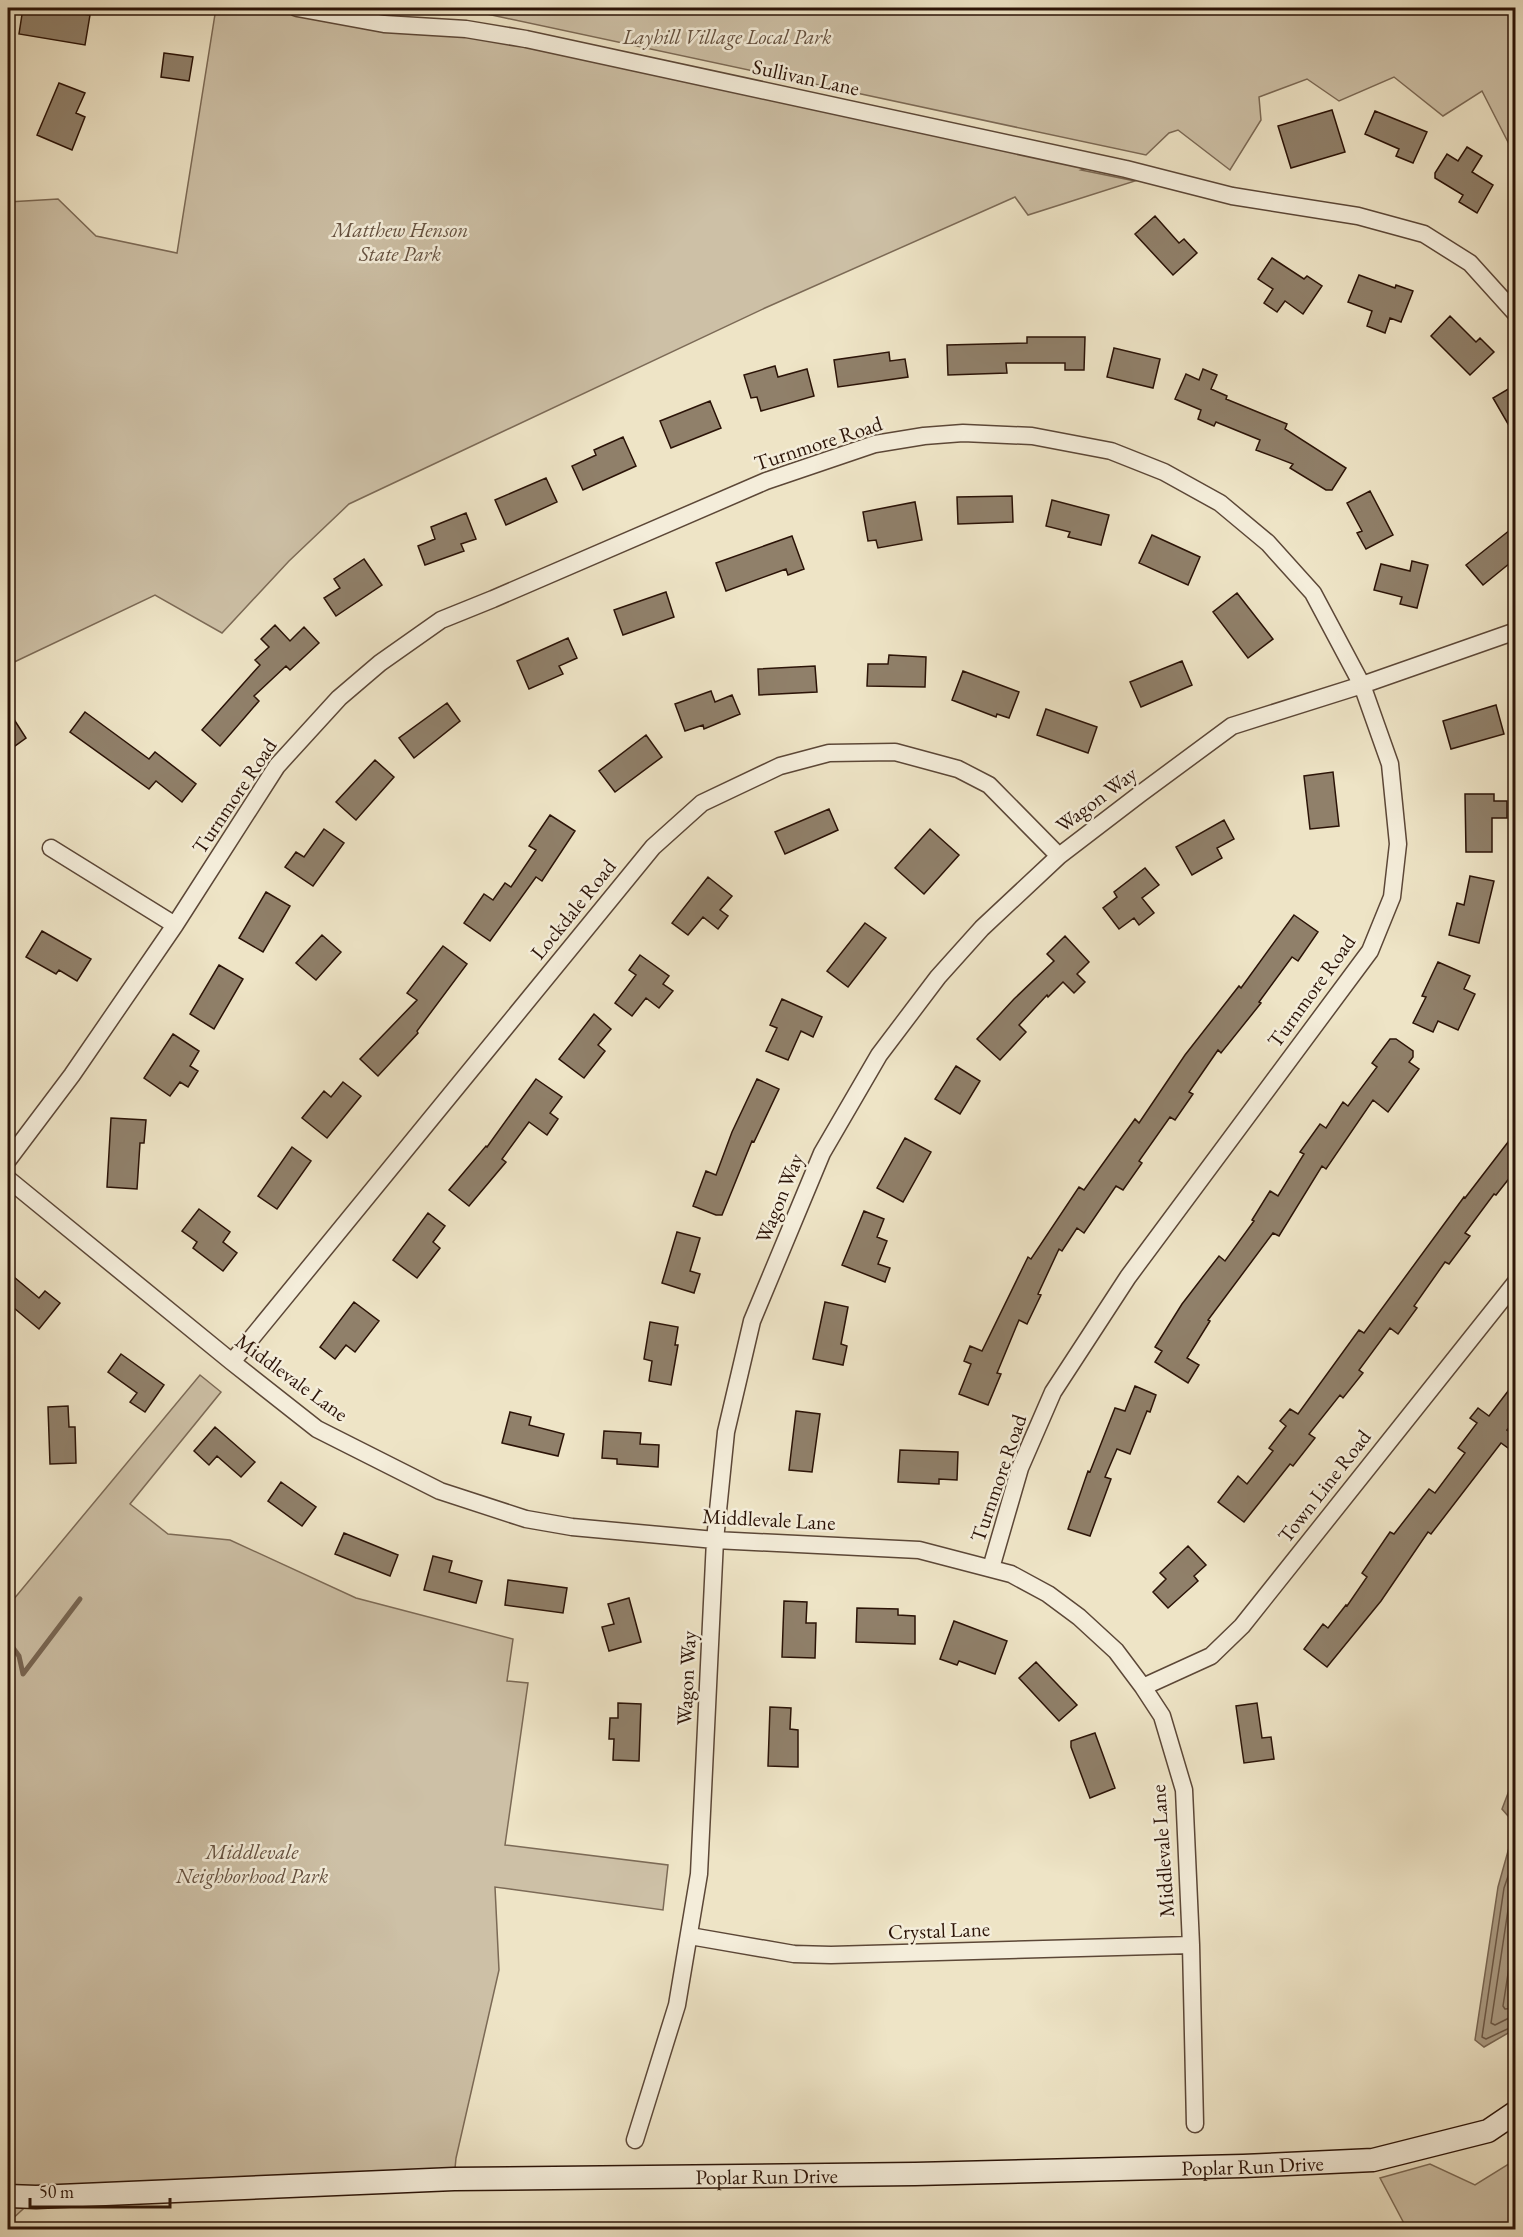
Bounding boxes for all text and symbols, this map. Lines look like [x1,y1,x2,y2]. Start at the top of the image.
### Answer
park label: Layhill Village Local Park [621,23,832,50]
street label: Sullivan Lane [750,53,862,101]
park label: Matthew Henson State Park [330,216,468,267]
street label: Turnmore Road [750,409,886,476]
street label: Turnmore Road [186,733,283,859]
street label: Wagon Way [1050,759,1143,838]
street label: Lockdale Road [524,853,622,965]
street label: Turnmore Road [1261,929,1361,1053]
street label: Wagon Way [749,1148,810,1247]
street label: Middlevale Lane [230,1327,354,1427]
street label: Turnmore Road [964,1410,1033,1545]
street label: Town Line Road [1271,1424,1377,1548]
street label: Middlevale Lane [702,1502,836,1536]
street label: Wagon Way [670,1629,702,1726]
street label: Middlevale Lane [1144,1784,1180,1918]
park label: Middlevale Neighborhood Park [175,1838,329,1889]
street label: Crystal Lane [888,1915,990,1945]
street label: Poplar Run Drive [1181,2149,1324,2181]
street label: Poplar Run Drive [695,2161,838,2190]
scale bar [30,2171,170,2209]
text: 50 m [39,2180,74,2203]

